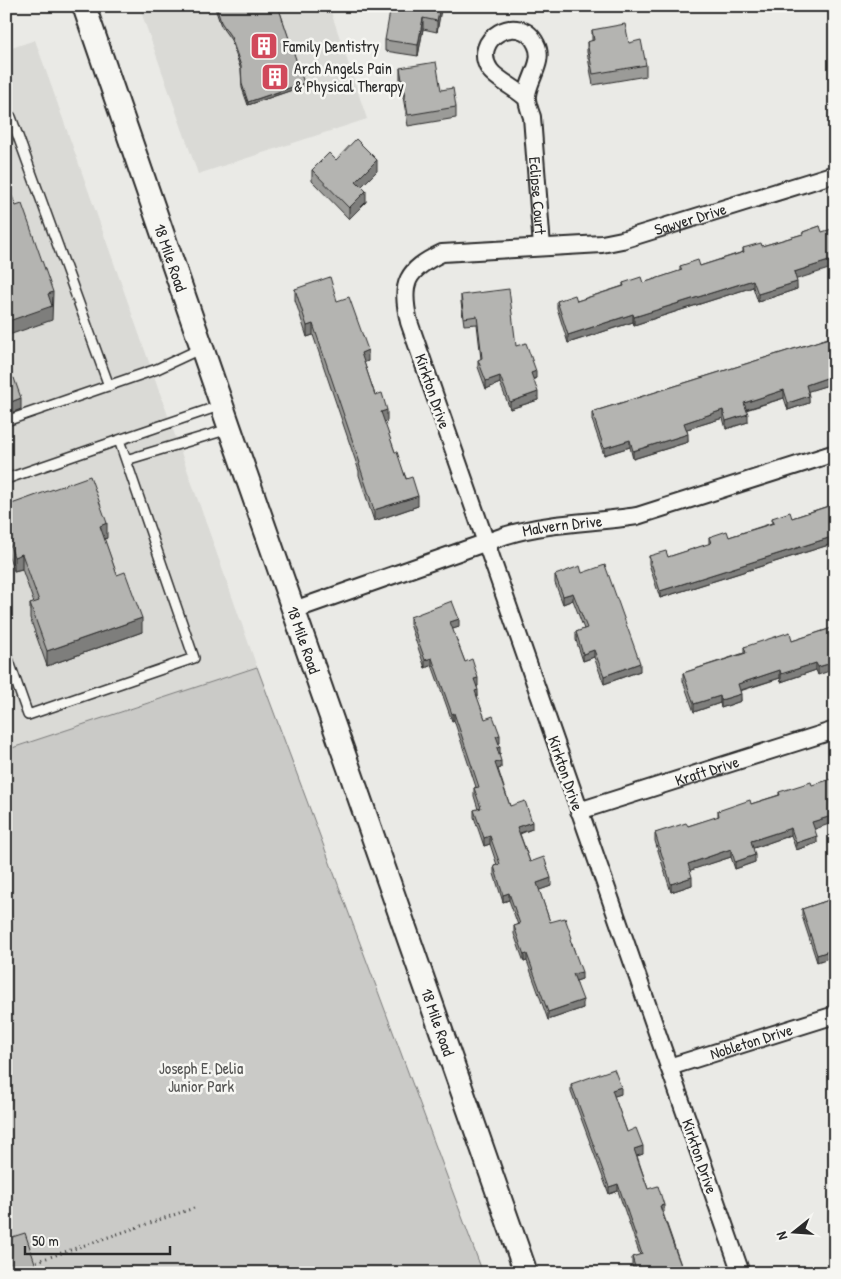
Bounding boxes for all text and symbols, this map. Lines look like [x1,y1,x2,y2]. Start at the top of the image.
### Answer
building icon: Family Dentistry [249,31,279,61]
place label: Family Dentistry [282,35,380,57]
place label: Arch Angels Pain & Physical Therapy [294,57,404,97]
building icon: Arch Angels Pain & Physical Therapy [260,62,290,92]
street label: Eclipse Court [524,156,552,236]
street label: Sawyer Drive [651,197,729,240]
street label: 18 Mile Road [149,221,193,294]
street label: Kirkton Drive [410,351,456,432]
street label: Malvern Drive [520,509,604,542]
street label: 18 Mile Road [282,603,326,677]
street label: Kirkton Drive [543,733,589,814]
street label: Kraft Drive [672,750,742,791]
street label: 18 Mile Road [416,985,460,1059]
street label: Nobleton Drive [707,1018,796,1065]
park label: Joseph E. Delia Junior Park [159,1057,243,1097]
street label: Kirkton Drive [677,1116,723,1197]
north arrow [768,1206,818,1256]
scale bar [25,1224,170,1256]
text: N [771,1229,791,1242]
text: 50 m [32,1230,59,1251]

